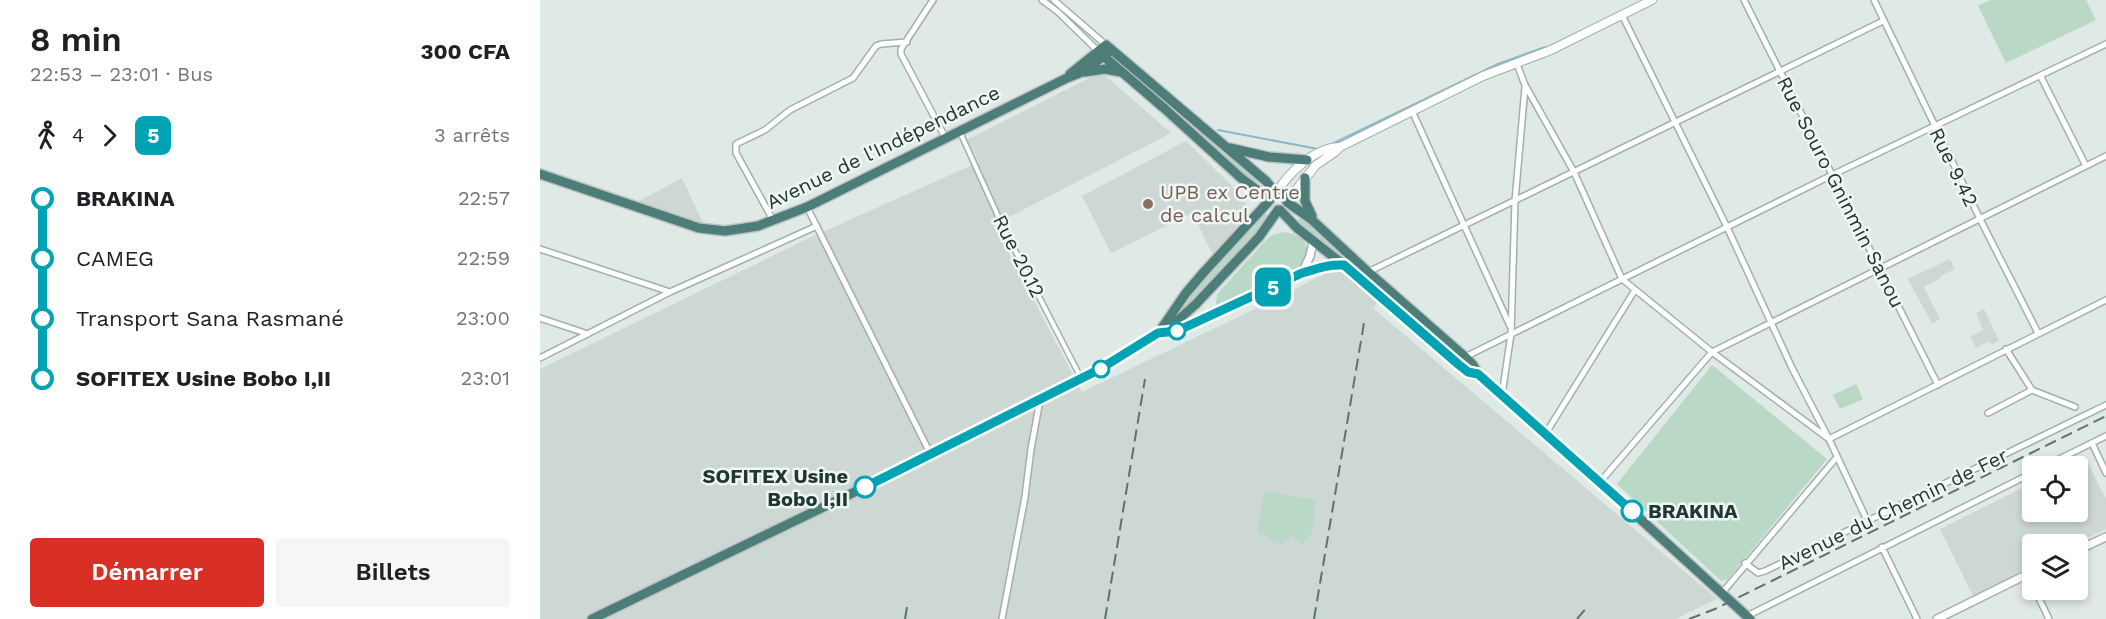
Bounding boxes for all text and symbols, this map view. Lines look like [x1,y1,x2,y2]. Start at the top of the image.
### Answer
text: 8 min [30,20,122,59]
text: 300 CFA [420,39,510,64]
text: 22:53 – 23:01 · Bus [30,62,213,86]
street label: Rue Souro Gninmin Sanou [1772,72,1910,312]
street label: Avenue de l'Indépendance [762,80,1004,214]
icon: walk [30,119,63,152]
icon: forward [93,119,126,152]
text: 4 [72,123,84,147]
text: 5 [147,123,159,148]
text: 3 arrêts [434,123,510,147]
street label: Rue 9.42 [1925,124,1983,210]
place label: UPB ex Centre de calcul [1160,180,1300,227]
text: BRAKINA [76,186,175,211]
text: 22:57 [458,186,510,210]
marker: UPB ex Centre de calcul [1141,197,1155,211]
street label: Rue 20.12 [988,211,1050,301]
text: CAMEG [76,246,154,271]
text: 22:59 [457,246,510,270]
line badge: 5 [1254,268,1292,306]
text: 5 [1267,275,1279,300]
text: Transport Sana Rasmané [76,306,344,331]
text: 23:00 [456,306,510,330]
unlabelled marker [1168,322,1186,340]
unlabelled marker [1092,360,1110,378]
text: SOFITEX Usine Bobo I,II [76,366,331,391]
text: 23:01 [461,366,510,390]
street label: Avenue du Chemin de Fer [1774,443,2012,575]
map controls [2022,456,2088,600]
button: locate [2022,456,2088,522]
place label: SOFITEX Usine Bobo I,II [703,464,848,511]
marker: SOFITEX Usine Bobo I,II [854,476,876,498]
place label: BRAKINA [1648,499,1738,523]
marker: BRAKINA [1621,500,1643,522]
button: layers [2022,534,2088,600]
button: Démarrer [30,538,264,607]
button: Billets [276,538,510,607]

